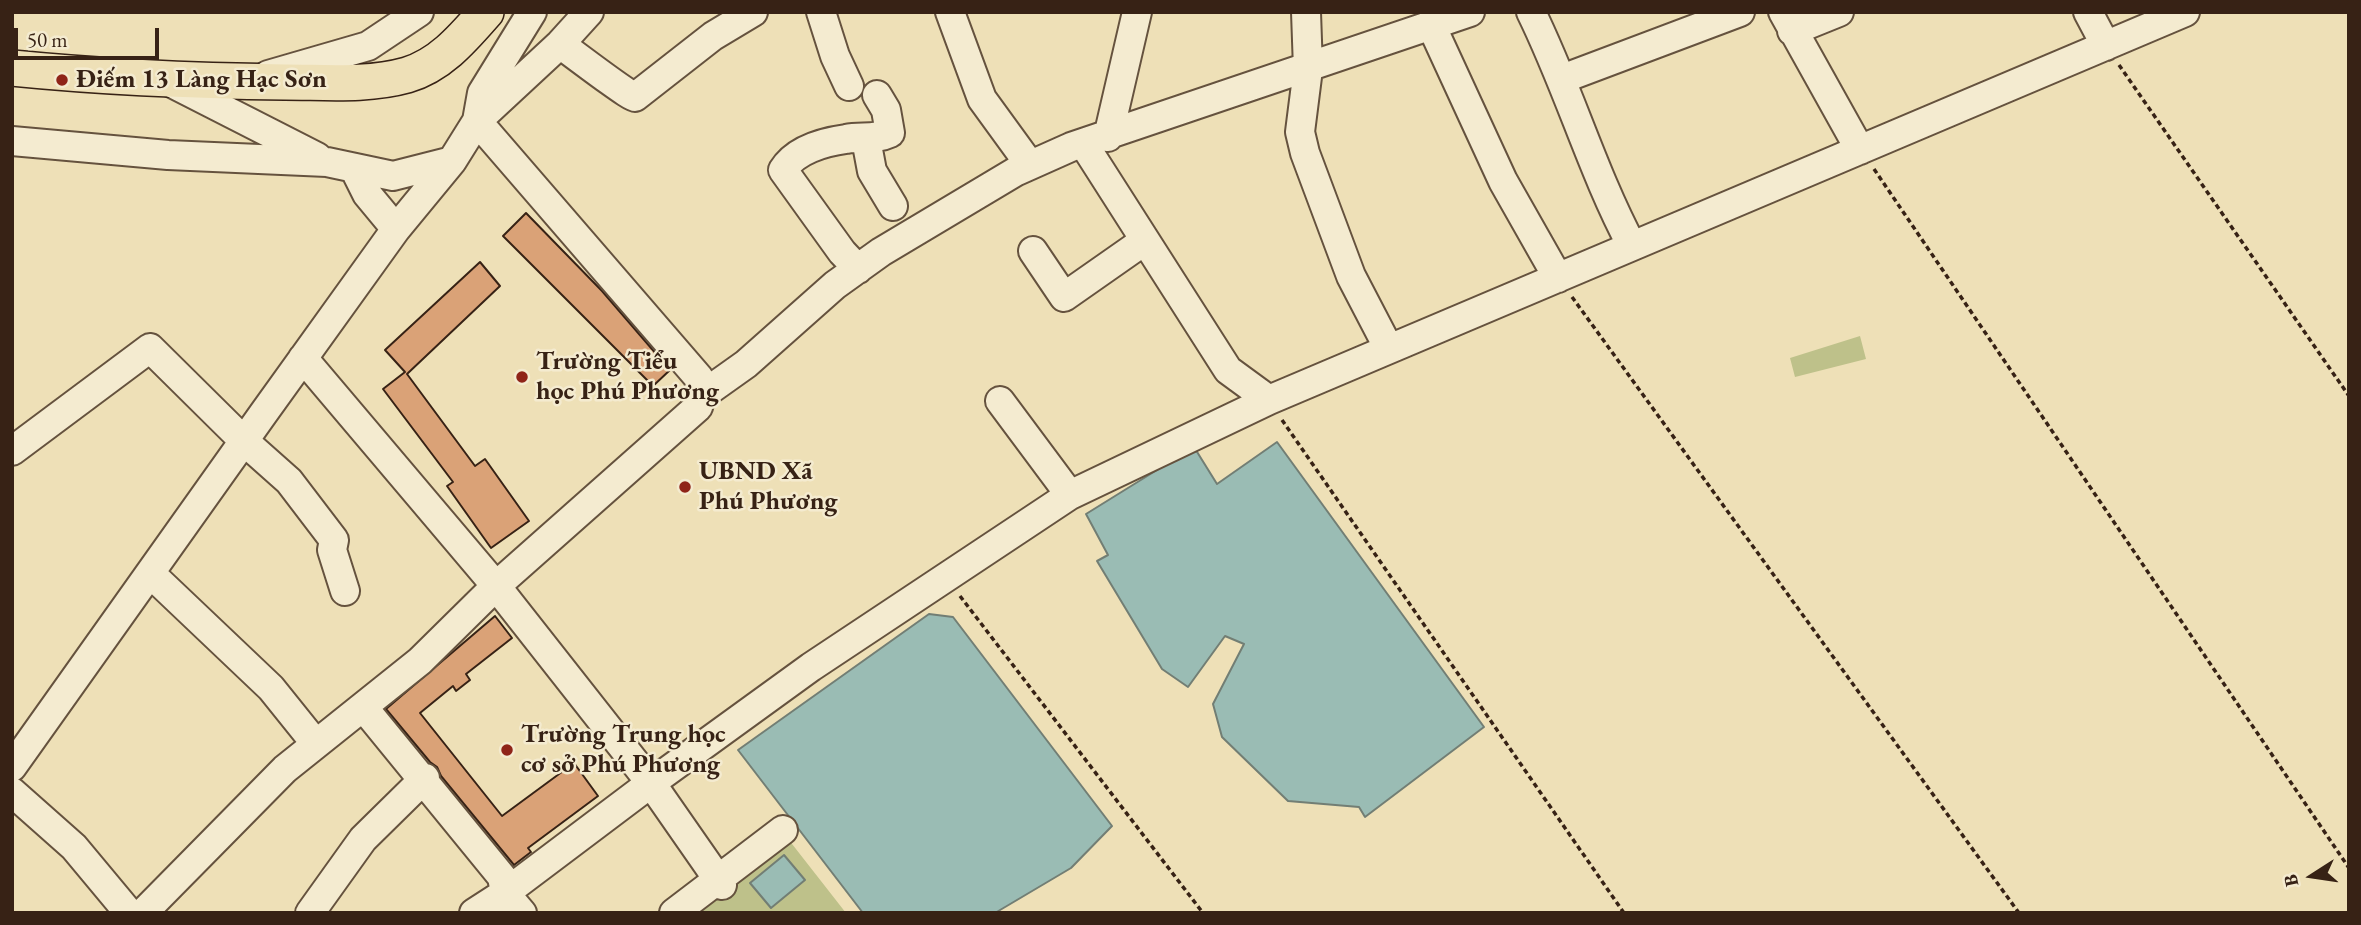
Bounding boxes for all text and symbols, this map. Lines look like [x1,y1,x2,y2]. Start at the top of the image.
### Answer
scale bar [18,14,163,58]
text: 50 m [27,26,68,53]
place label: Điếm 13 Làng Hạc Sơn [76,64,327,96]
marker: Điếm 13 Làng Hạc Sơn [54,72,70,88]
place label: Trường Tiểu học Phú Phương [536,346,719,408]
marker: Trường Tiểu học Phú Phương [514,369,530,385]
place label: UBND Xã Phú Phương [699,456,838,518]
marker: UBND Xã Phú Phương [677,479,693,495]
place label: Trường Trung học cơ sở Phú Phương [521,719,726,780]
marker: Trường Trung học cơ sở Phú Phương [499,742,515,758]
north arrow [2277,841,2347,911]
text: B [2278,872,2304,889]

